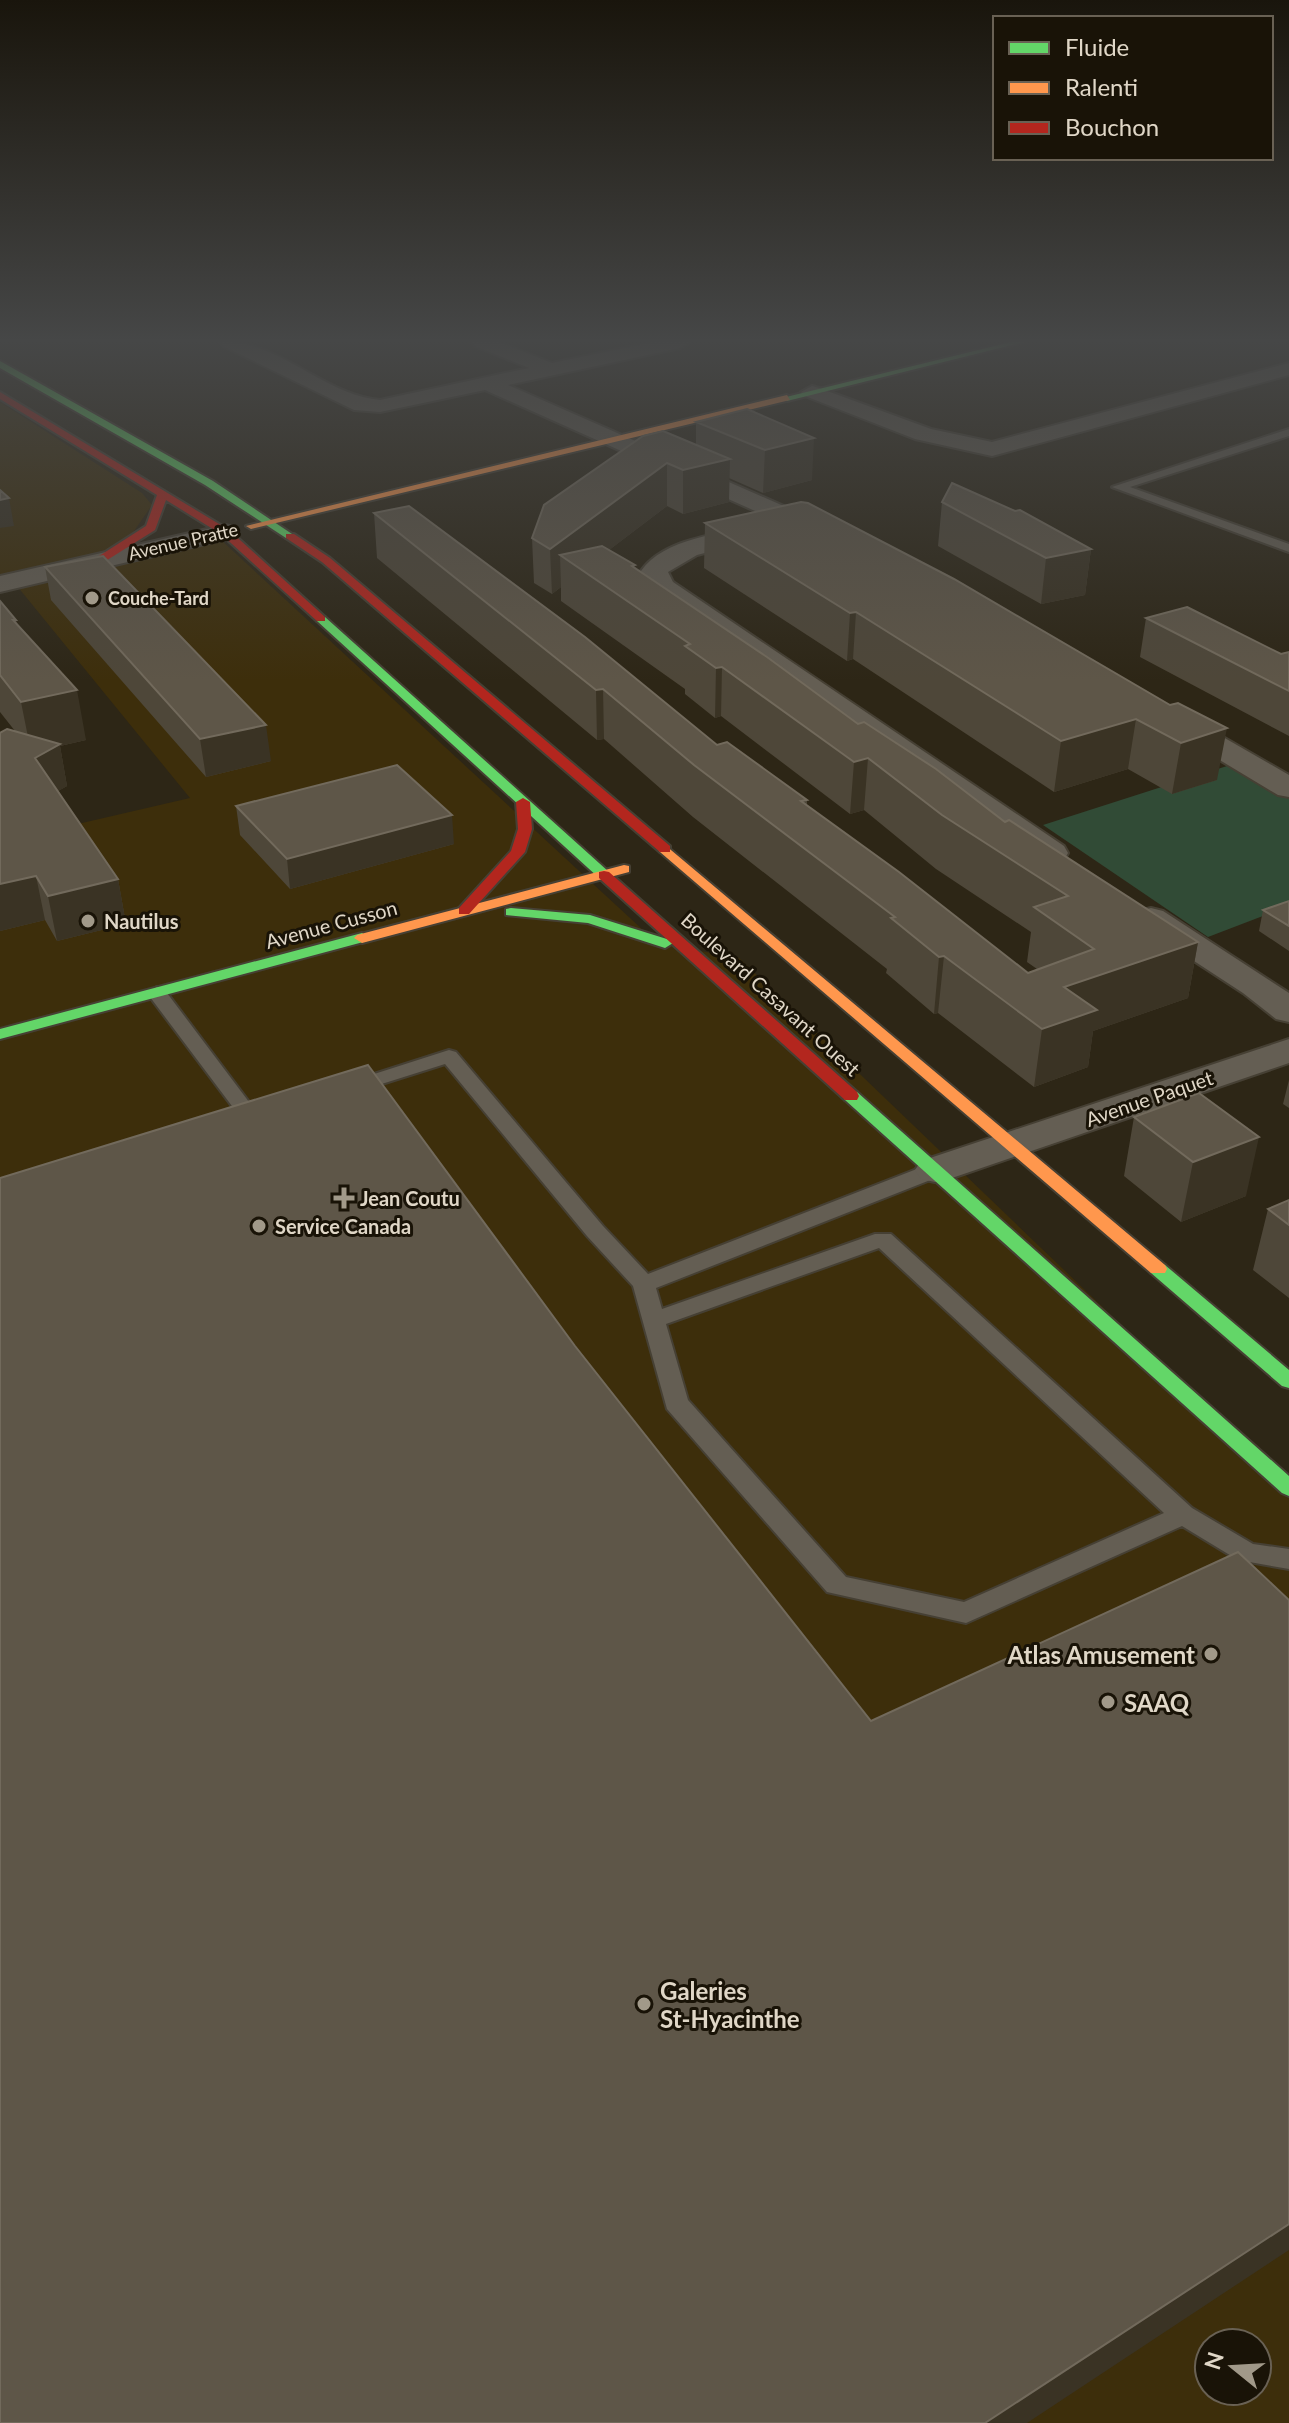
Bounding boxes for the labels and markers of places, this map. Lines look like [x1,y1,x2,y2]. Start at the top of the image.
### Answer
place label: Couche-Tard [108,587,209,609]
marker: Couche-Tard [83,589,101,607]
place label: Nautilus [104,909,179,933]
marker: Nautilus [79,912,97,930]
place label: Jean Coutu [360,1186,460,1210]
marker: Jean Coutu [335,1189,353,1207]
place label: Service Canada [275,1214,411,1238]
marker: Service Canada [250,1217,268,1235]
place label: Atlas Amusement [1007,1640,1195,1669]
marker: Atlas Amusement [1202,1645,1220,1663]
place label: SAAQ [1124,1688,1190,1717]
marker: SAAQ [1099,1693,1117,1711]
place label: Galeries St-Hyacinthe [660,1976,800,2033]
marker: Galeries St-Hyacinthe [635,1995,653,2013]

